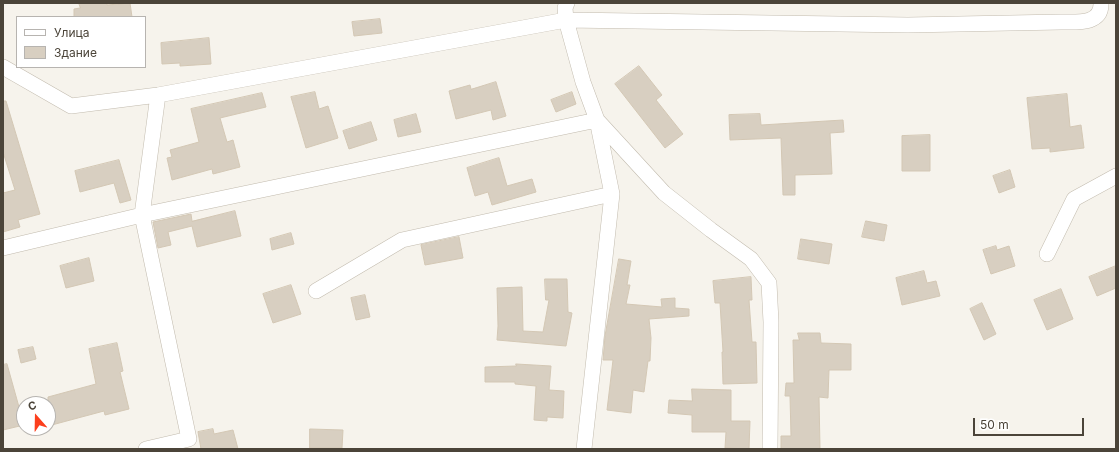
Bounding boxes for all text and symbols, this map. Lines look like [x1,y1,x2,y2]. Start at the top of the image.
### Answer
legend [16,16,146,68]
text: Улица [54,25,89,40]
text: Здание [54,45,97,60]
north arrow [16,396,56,436]
text: С [26,398,38,414]
scale bar [975,410,1086,436]
text: 50 m [980,417,1009,432]

